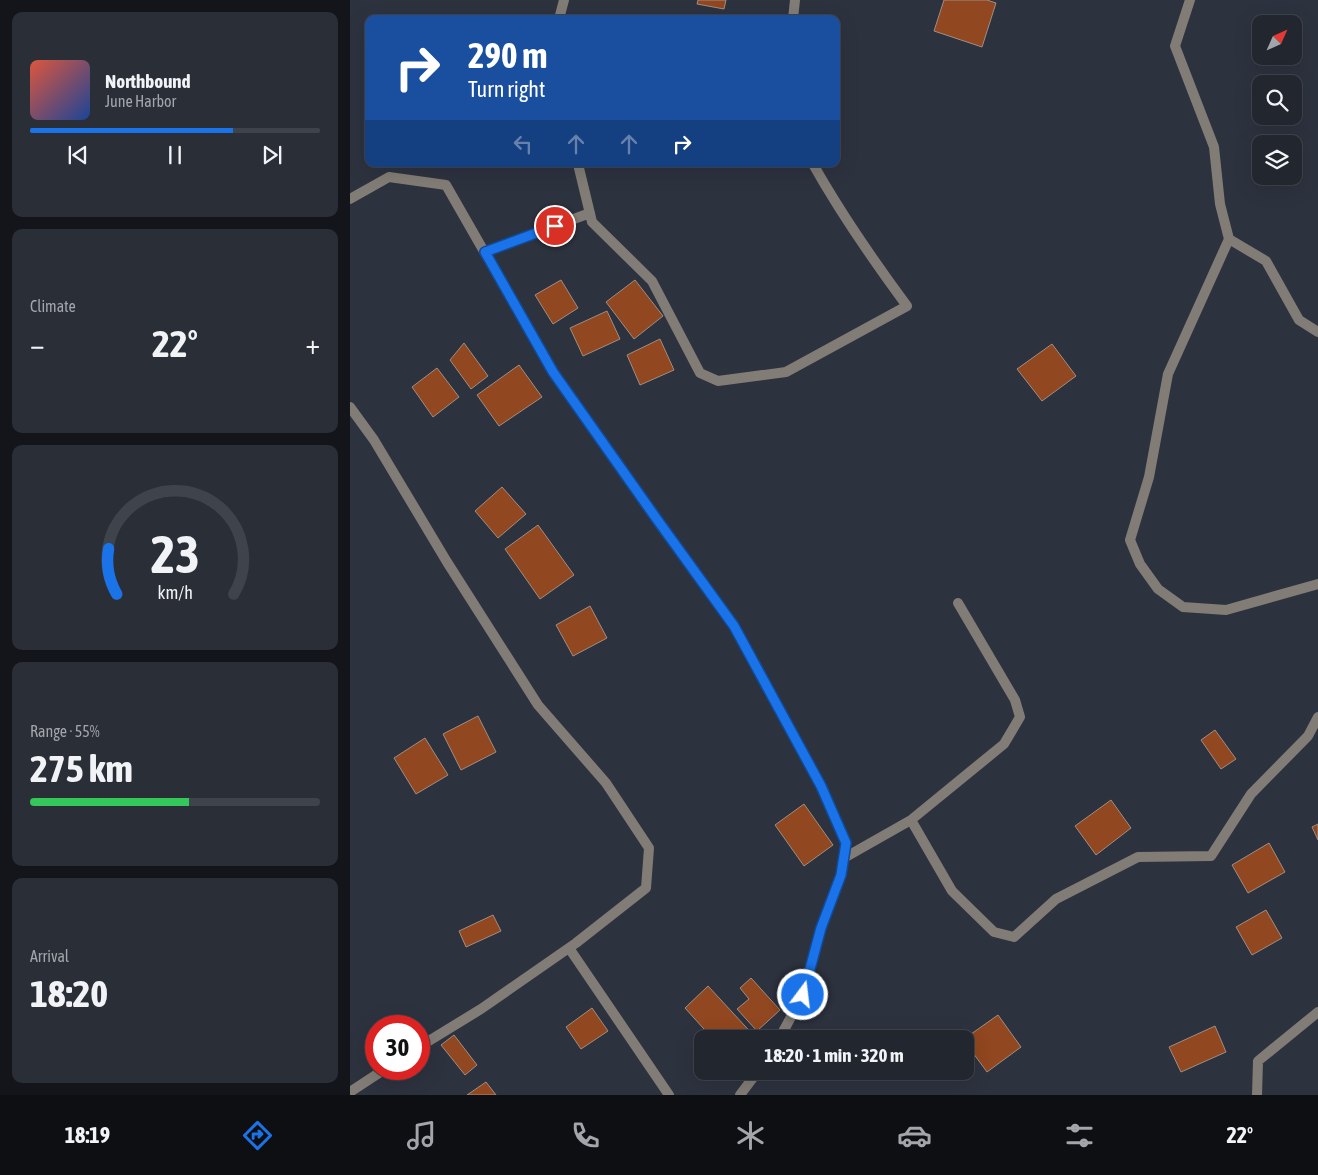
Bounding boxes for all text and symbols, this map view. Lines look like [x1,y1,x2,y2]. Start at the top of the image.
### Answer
north arrow [1252,15,1302,65]
map controls [1252,15,1302,185]
icon: right [385,35,450,100]
text: 290 m [468,35,547,75]
text: Northbound [105,70,191,92]
button: search [1252,75,1302,125]
text: Turn right [468,76,545,102]
text: June Harbor [105,92,176,110]
icon: left [509,130,537,158]
icon: ahead [562,130,590,158]
icon: ahead [615,130,643,158]
icon: right [668,130,696,158]
button: layers [1252,135,1302,185]
icon: previous [64,141,92,169]
icon: pause [161,141,189,169]
icon: next [258,141,286,169]
pin [534,205,576,247]
icon: arrive [541,212,569,240]
text: Climate [30,297,76,315]
text: 22° [152,322,198,365]
text: − [30,328,45,360]
text: + [305,328,320,360]
text: 23 [151,524,199,584]
text: km/h [157,582,193,603]
text: Range · 55% [30,722,100,740]
text: 275 km [30,747,133,790]
text: Arrival [30,947,69,965]
position arrow [776,968,828,1020]
text: 18:20 [30,972,108,1015]
speed limit sign: 30 [365,1015,430,1080]
text: 18:20 · 1 min · 320 m [764,1044,904,1066]
icon: directions [240,1118,275,1153]
icon: music [404,1118,439,1153]
icon: phone [568,1118,603,1153]
icon: climate [733,1118,768,1153]
icon: car [897,1118,932,1153]
icon: filters [1062,1118,1097,1153]
text: 18:19 [65,1122,110,1148]
text: 22° [1226,1122,1253,1148]

